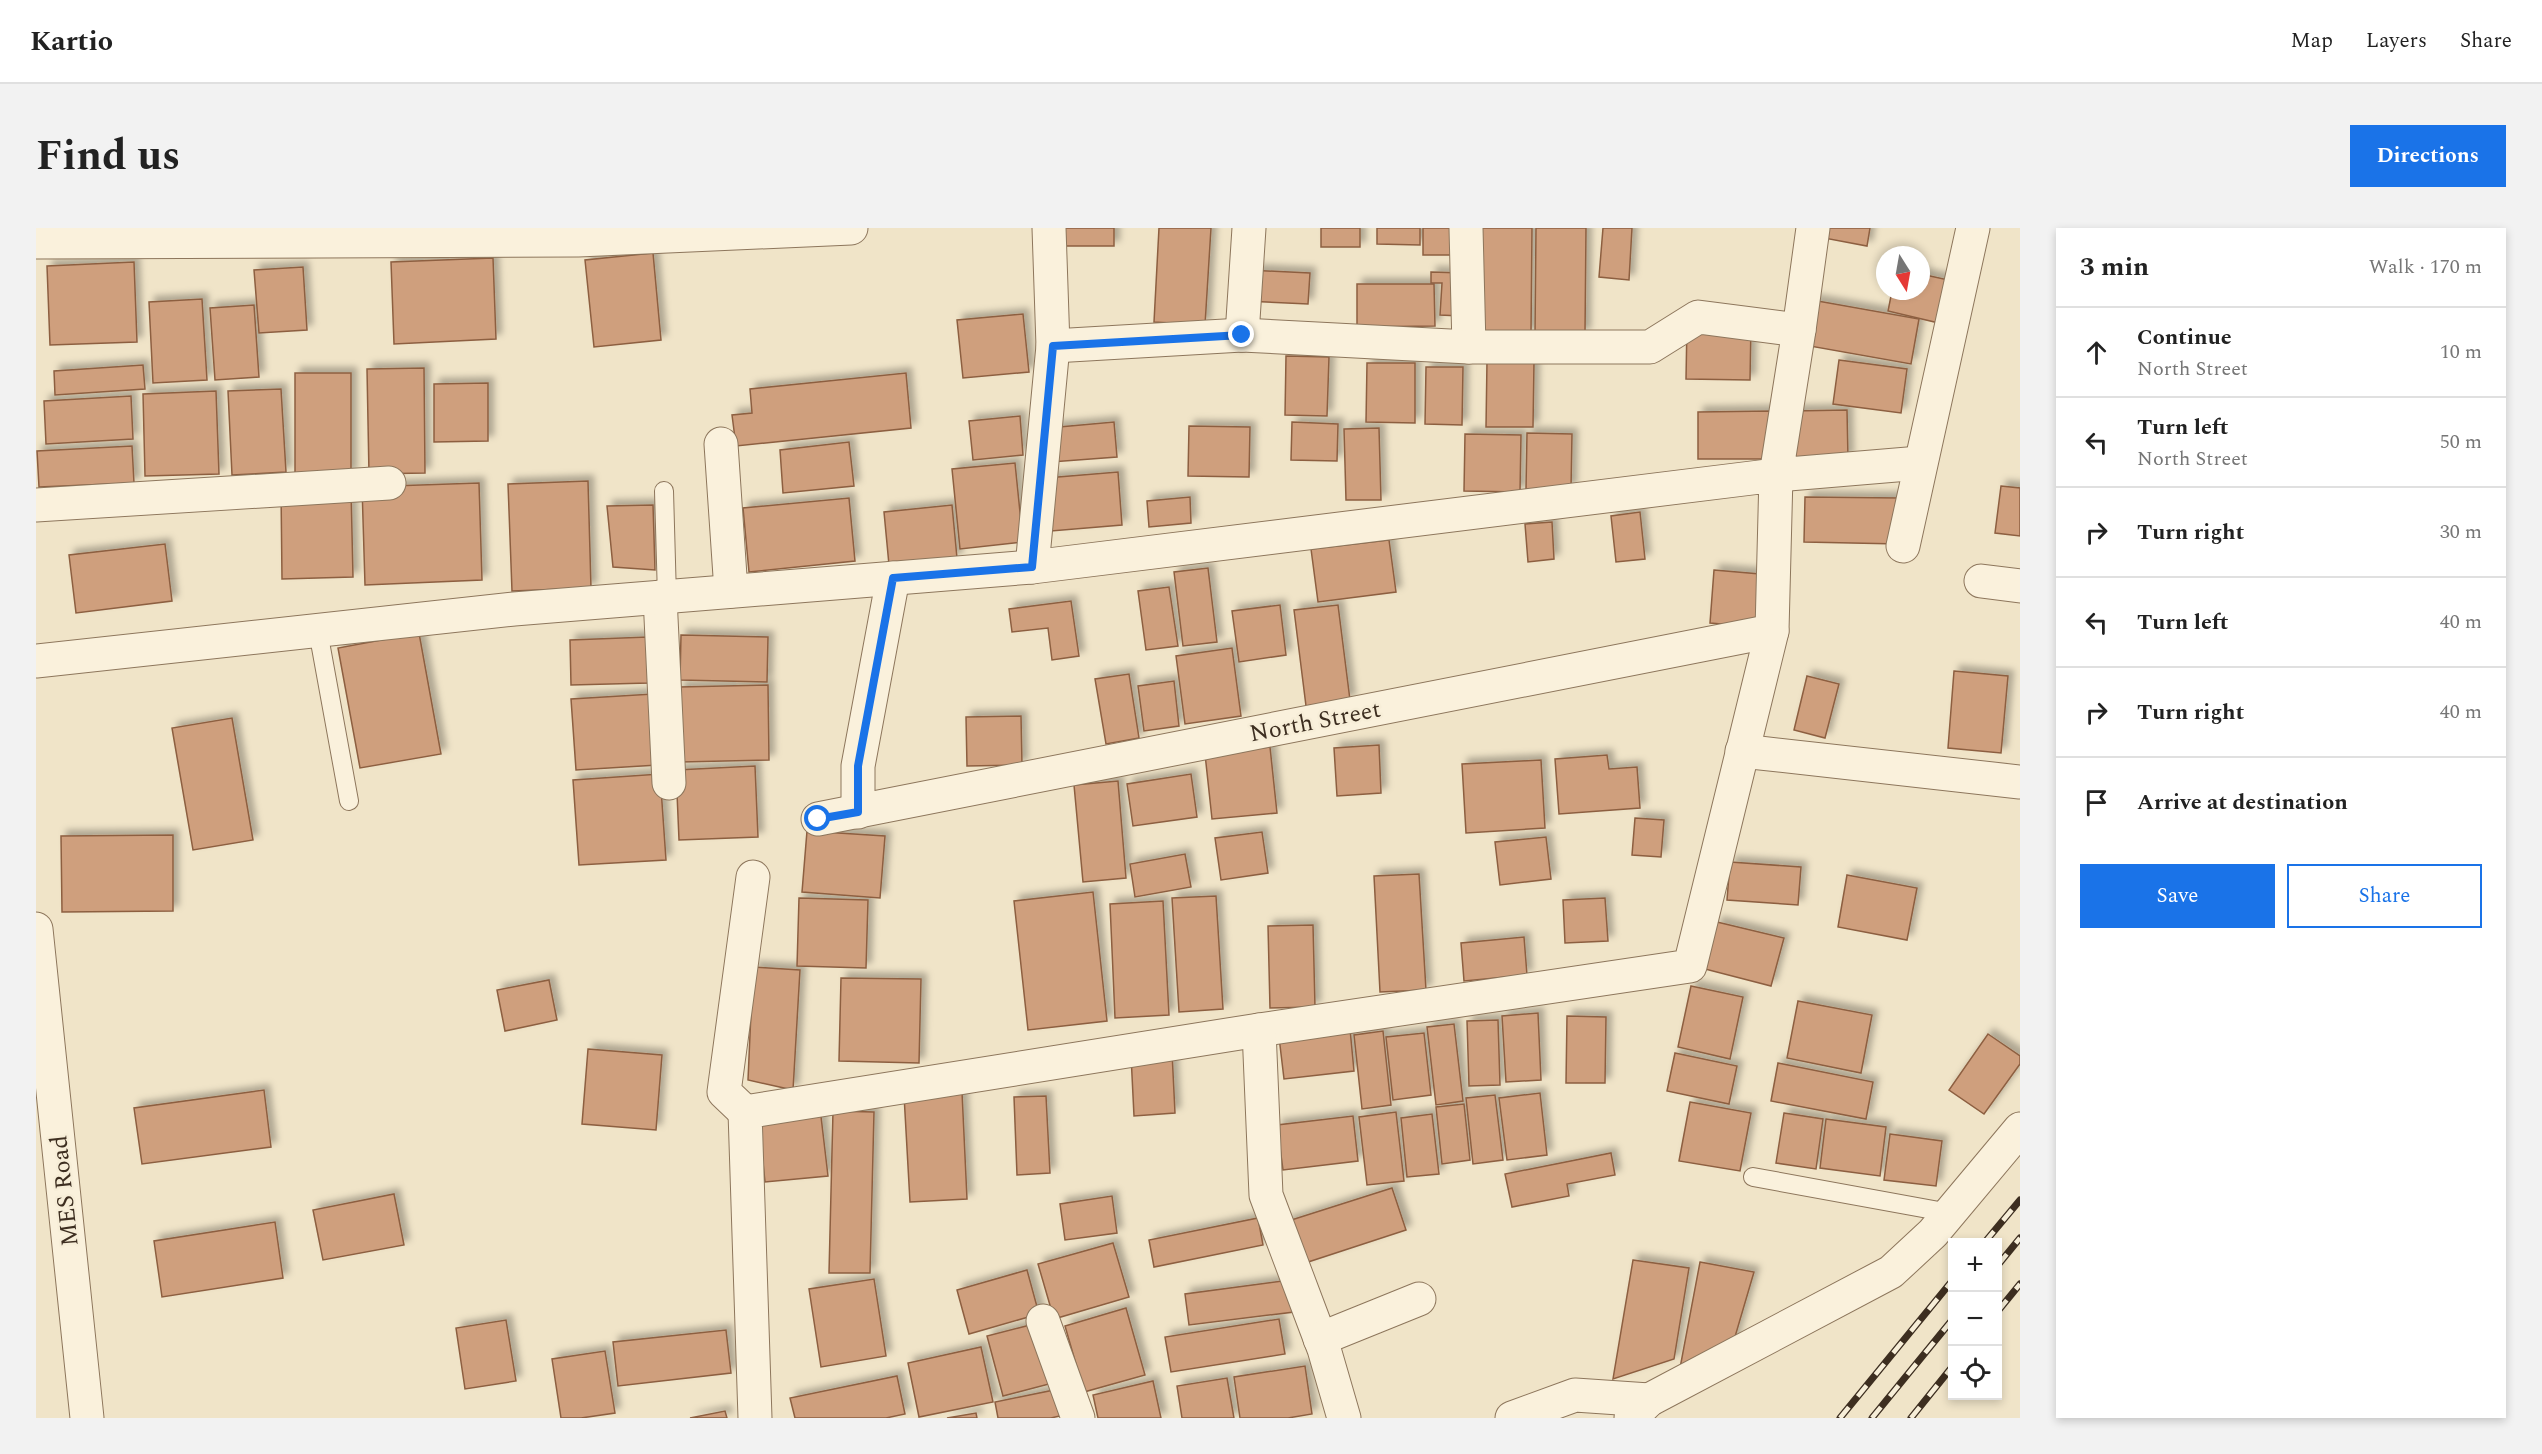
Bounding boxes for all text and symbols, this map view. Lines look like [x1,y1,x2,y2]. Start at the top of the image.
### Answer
text: Kartio [30,20,113,63]
text: Map [2291,25,2333,57]
text: Layers [2366,25,2427,57]
text: Share [2460,25,2512,57]
text: Find us [36,125,180,188]
button: Directions [2350,125,2506,187]
north arrow [1876,246,1930,300]
text: 3 min [2080,247,2149,287]
text: Walk · 170 m [2369,252,2482,282]
route end [1228,321,1254,347]
text: Continue [2137,321,2232,354]
icon: ahead [2080,336,2113,369]
text: 10 m [2440,337,2482,367]
text: North Street [2137,354,2248,384]
text: Turn left [2137,411,2229,444]
icon: left [2080,426,2113,459]
text: 50 m [2440,427,2482,457]
text: North Street [2137,444,2248,474]
icon: right [2080,516,2113,549]
text: Turn right [2137,516,2244,549]
text: 30 m [2440,517,2482,547]
icon: left [2080,606,2113,639]
text: Turn left [2137,606,2229,639]
text: 40 m [2440,607,2482,637]
street label: North Street [1246,692,1384,752]
icon: right [2080,696,2113,729]
text: Turn right [2137,696,2244,729]
text: 40 m [2440,697,2482,727]
icon: arrive [2080,786,2113,819]
text: Arrive at destination [2137,786,2348,819]
route start [804,805,830,831]
button: Save [2080,864,2275,928]
button: Share [2287,864,2482,928]
street label: MES Road [41,1134,89,1248]
map controls [1948,1238,2002,1400]
button: + [1948,1238,2002,1292]
button: − [1948,1292,2002,1346]
button: locate [1948,1346,2002,1400]

